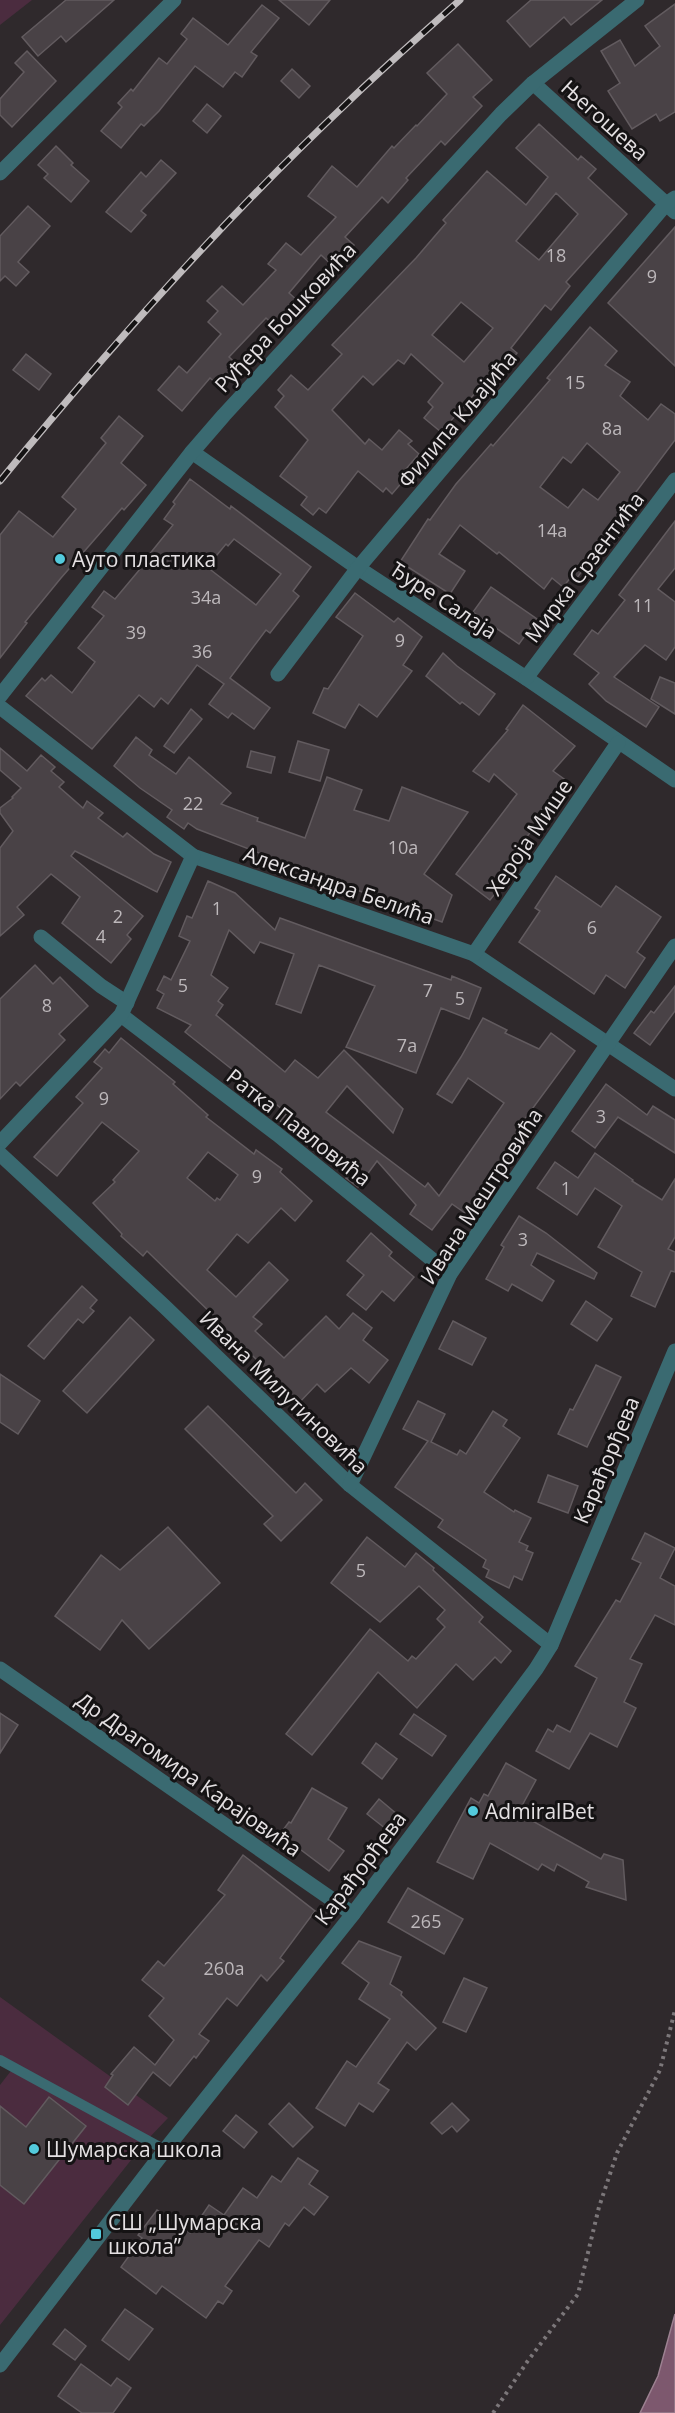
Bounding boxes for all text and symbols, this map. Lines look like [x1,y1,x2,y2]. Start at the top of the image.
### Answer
street label: Његошева [556,74,654,166]
street label: Руђера Бошковића [208,236,362,398]
house number: 18 [546,243,566,267]
house number: 9 [647,264,657,288]
street label: Филипа Кљајића [391,345,523,493]
house number: 15 [565,370,585,394]
house number: 8a [602,416,622,440]
street label: Мирка Срзентића [518,486,650,648]
house number: 14a [537,518,567,542]
place label: Ауто пластика [72,545,216,573]
marker: Ауто пластика [53,552,67,566]
street label: Ђуре Салаја [385,555,503,645]
house number: 34a [191,585,221,609]
house number: 11 [633,593,653,617]
house number: 39 [126,620,146,644]
house number: 9 [395,628,405,652]
house number: 36 [192,639,212,663]
street label: Хероја Мише [480,773,578,901]
house number: 22 [183,791,203,815]
house number: 10a [388,835,418,859]
street label: Александра Белића [240,839,438,931]
house number: 1 [212,896,222,920]
house number: 2 [113,904,123,928]
house number: 6 [587,915,597,939]
house number: 4 [96,924,106,948]
house number: 5 [178,973,188,997]
house number: 7 [423,978,433,1002]
house number: 5 [455,986,465,1010]
house number: 8 [42,993,52,1017]
house number: 7a [397,1033,417,1057]
street label: Ратка Павловића [221,1062,377,1192]
house number: 9 [99,1086,109,1110]
street label: Ивана Мештровића [413,1103,549,1289]
house number: 3 [596,1104,606,1128]
house number: 9 [252,1164,262,1188]
house number: 1 [561,1176,571,1200]
house number: 3 [518,1227,528,1251]
street label: Ивана Милутиновића [194,1304,374,1480]
street label: Карађорђева [567,1392,645,1528]
house number: 5 [356,1558,366,1582]
street label: Др Драгомира Карајовића [71,1685,307,1863]
place label: AdmiralBet [485,1797,594,1825]
marker: AdmiralBet [466,1804,480,1818]
street label: Карађорђева [308,1805,412,1931]
house number: 265 [411,1909,441,1933]
house number: 260a [204,1956,244,1980]
place label: Шумарска школа [46,2135,222,2163]
marker: Шумарска школа [27,2142,41,2156]
place label: СШ „Шумарска школа” [108,2208,262,2260]
marker: СШ „Шумарска школа” [89,2227,103,2241]

